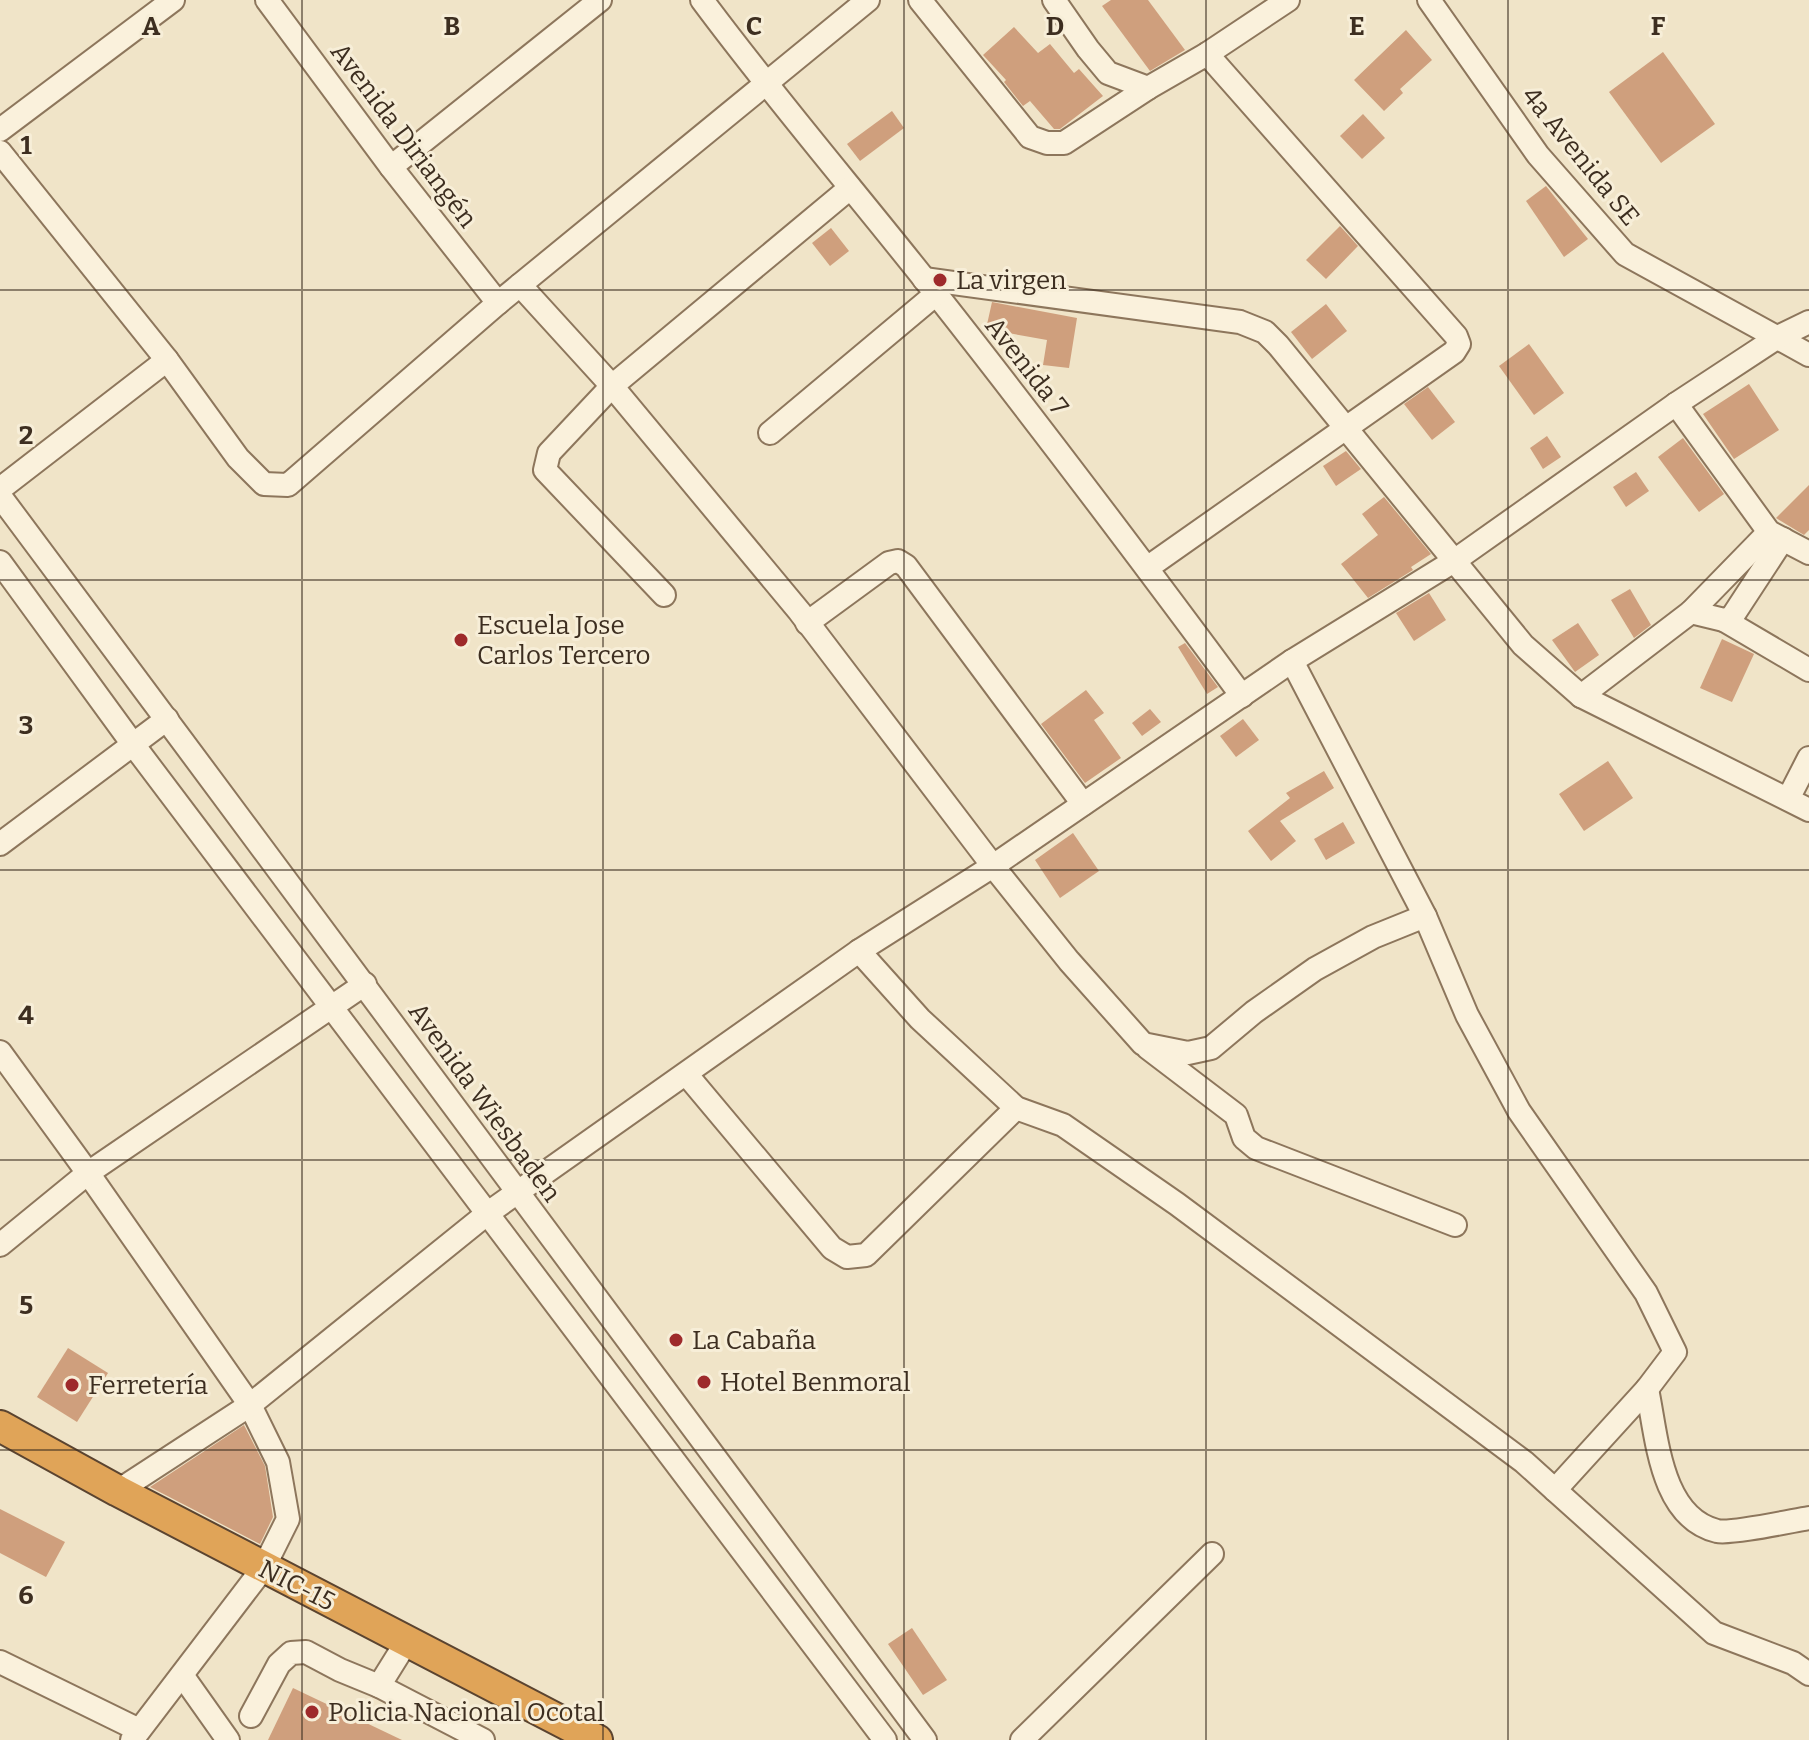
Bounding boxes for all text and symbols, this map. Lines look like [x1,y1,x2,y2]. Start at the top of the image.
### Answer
text: A [142,11,161,42]
text: B [444,11,460,42]
text: C [746,11,762,42]
text: D [1046,11,1064,42]
text: E [1349,11,1365,42]
text: F [1651,11,1666,42]
street label: Avenida Diriangén [324,37,484,234]
street label: 4a Avenida SE [1515,81,1646,232]
text: 1 [20,130,32,161]
place label: La virgen [956,265,1067,296]
marker: La virgen [931,271,949,289]
street label: Avenida 7 [979,311,1075,422]
text: 2 [19,420,33,451]
place label: Escuela Jose Carlos Tercero [477,610,650,671]
marker: Escuela Jose Carlos Tercero [452,631,470,649]
text: 3 [19,710,33,741]
street label: Avenida Wiesbaden [402,997,568,1208]
text: 4 [18,1000,34,1031]
text: 5 [19,1290,33,1321]
place label: La Cabaña [692,1325,816,1356]
marker: La Cabaña [667,1331,685,1349]
place label: Hotel Benmoral [720,1367,910,1398]
place label: Ferretería [88,1370,208,1401]
marker: Hotel Benmoral [695,1373,713,1391]
marker: Ferretería [63,1376,81,1394]
street label: NIC-15 [254,1553,340,1618]
text: 6 [18,1580,34,1611]
place label: Policia Nacional Ocotal [328,1697,604,1728]
marker: Policia Nacional Ocotal [303,1703,321,1721]

